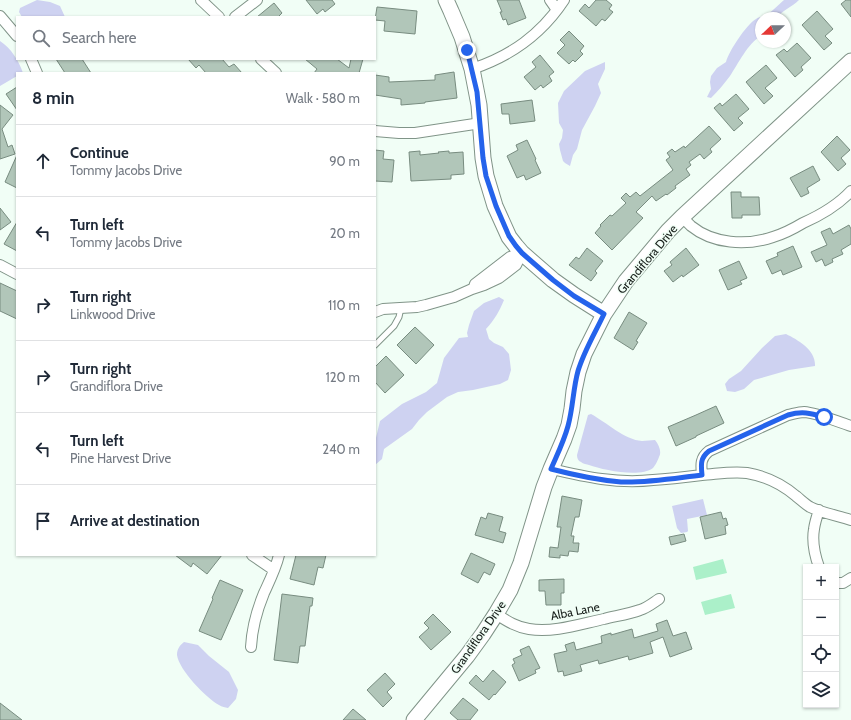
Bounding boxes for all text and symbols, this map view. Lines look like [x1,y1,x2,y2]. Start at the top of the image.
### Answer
north arrow [755,12,791,48]
search box [16,16,376,60]
icon: search [30,27,52,49]
text: Search here [62,29,137,47]
route end [458,41,476,59]
text: 8 min [32,88,74,108]
text: Walk · 580 m [286,90,360,106]
text: Continue [70,144,129,162]
icon: ahead [32,150,54,172]
text: 90 m [329,153,360,169]
text: Tommy Jacobs Drive [70,162,182,178]
text: Turn left [70,216,124,234]
street label: Grandiflora Drive [614,221,680,297]
icon: left [32,222,54,244]
text: 20 m [330,225,360,241]
text: Tommy Jacobs Drive [70,234,182,250]
text: Turn right [70,288,131,306]
icon: right [32,294,54,316]
text: 110 m [328,297,360,313]
text: Linkwood Drive [70,306,155,322]
text: Turn right [70,360,131,378]
icon: right [32,366,54,388]
text: 120 m [326,369,360,385]
text: Grandiflora Drive [70,378,163,394]
route start [815,408,833,426]
text: Turn left [70,432,124,450]
icon: left [32,438,54,460]
text: 240 m [322,441,360,457]
text: Pine Harvest Drive [70,450,171,466]
icon: arrive [32,510,54,532]
text: Arrive at destination [70,512,200,530]
map controls [803,564,839,708]
button: + [803,564,839,600]
street label: Grandiflora Drive [447,598,509,676]
street label: Alba Lane [549,599,601,623]
button: − [803,600,839,636]
button: locate [803,636,839,672]
button: layers [803,672,839,708]

